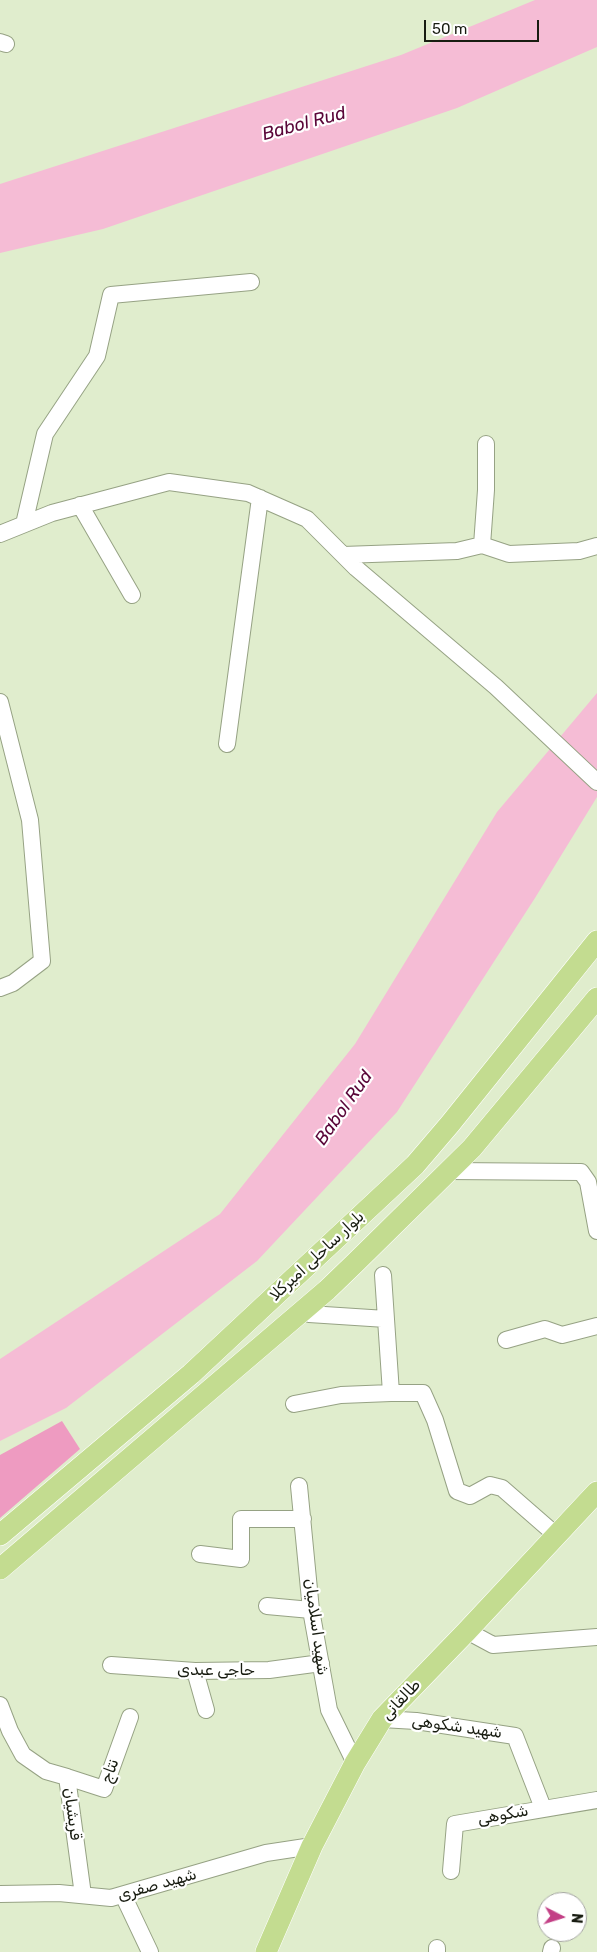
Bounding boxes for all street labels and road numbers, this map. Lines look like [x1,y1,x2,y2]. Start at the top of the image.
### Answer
street label: بلوار ساحلی امیرکلا [266,1207,368,1305]
street label: شهید اسلامیان [300,1577,332,1677]
street label: حاجی عبدی [177,1660,255,1680]
street label: طالقانی [377,1676,425,1724]
street label: شهید شکوهی [411,1711,503,1743]
street label: نتاج [97,1756,123,1786]
street label: قریشیان [59,1787,85,1841]
street label: شکوهی [476,1801,530,1829]
street label: شهید صفری [115,1865,199,1905]

